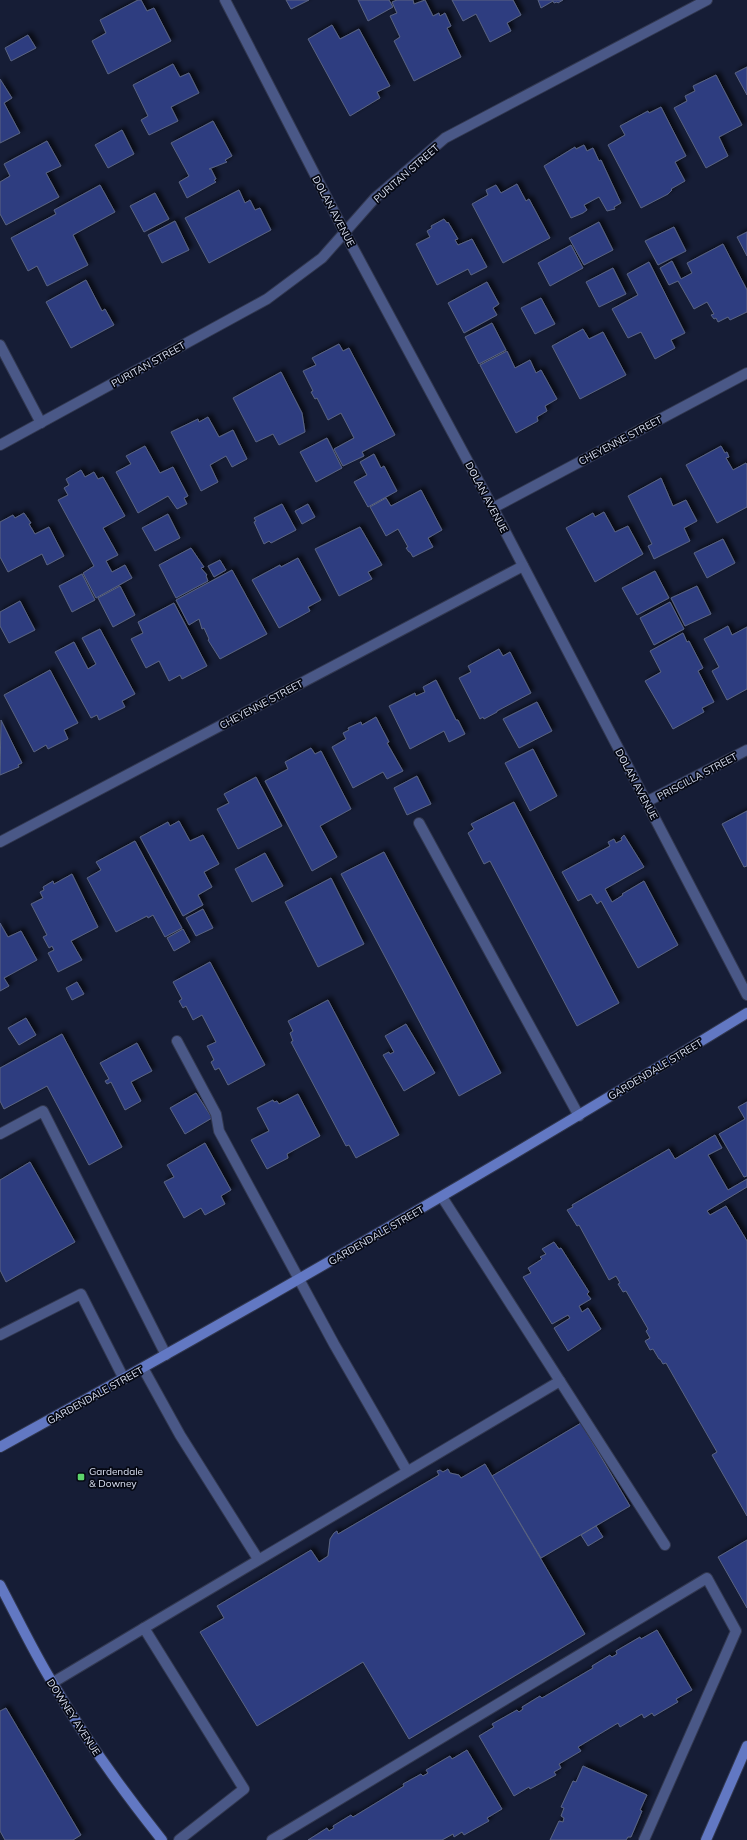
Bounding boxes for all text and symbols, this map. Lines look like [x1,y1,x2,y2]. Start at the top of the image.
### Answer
street label: PURITAN STREET [371,141,442,205]
street label: DOLAN AVENUE [309,174,358,249]
street label: PURITAN STREET [109,339,188,390]
street label: CHEYENNE STREET [576,413,664,468]
street label: DOLAN AVENUE [462,460,511,535]
street label: CHEYENNE STREET [217,677,305,732]
street label: DOLAN AVENUE [612,747,661,822]
street label: PRISCILLA STREET [655,750,740,803]
street label: GARDENDALE STREET [606,1036,705,1103]
street label: GARDENDALE STREET [326,1203,426,1268]
street label: GARDENDALE STREET [45,1364,146,1427]
place label: Gardendale & Downey [89,1465,143,1490]
marker: Gardendale & Downey [76,1472,86,1482]
street label: DOWNEY AVENUE [44,1677,103,1758]

